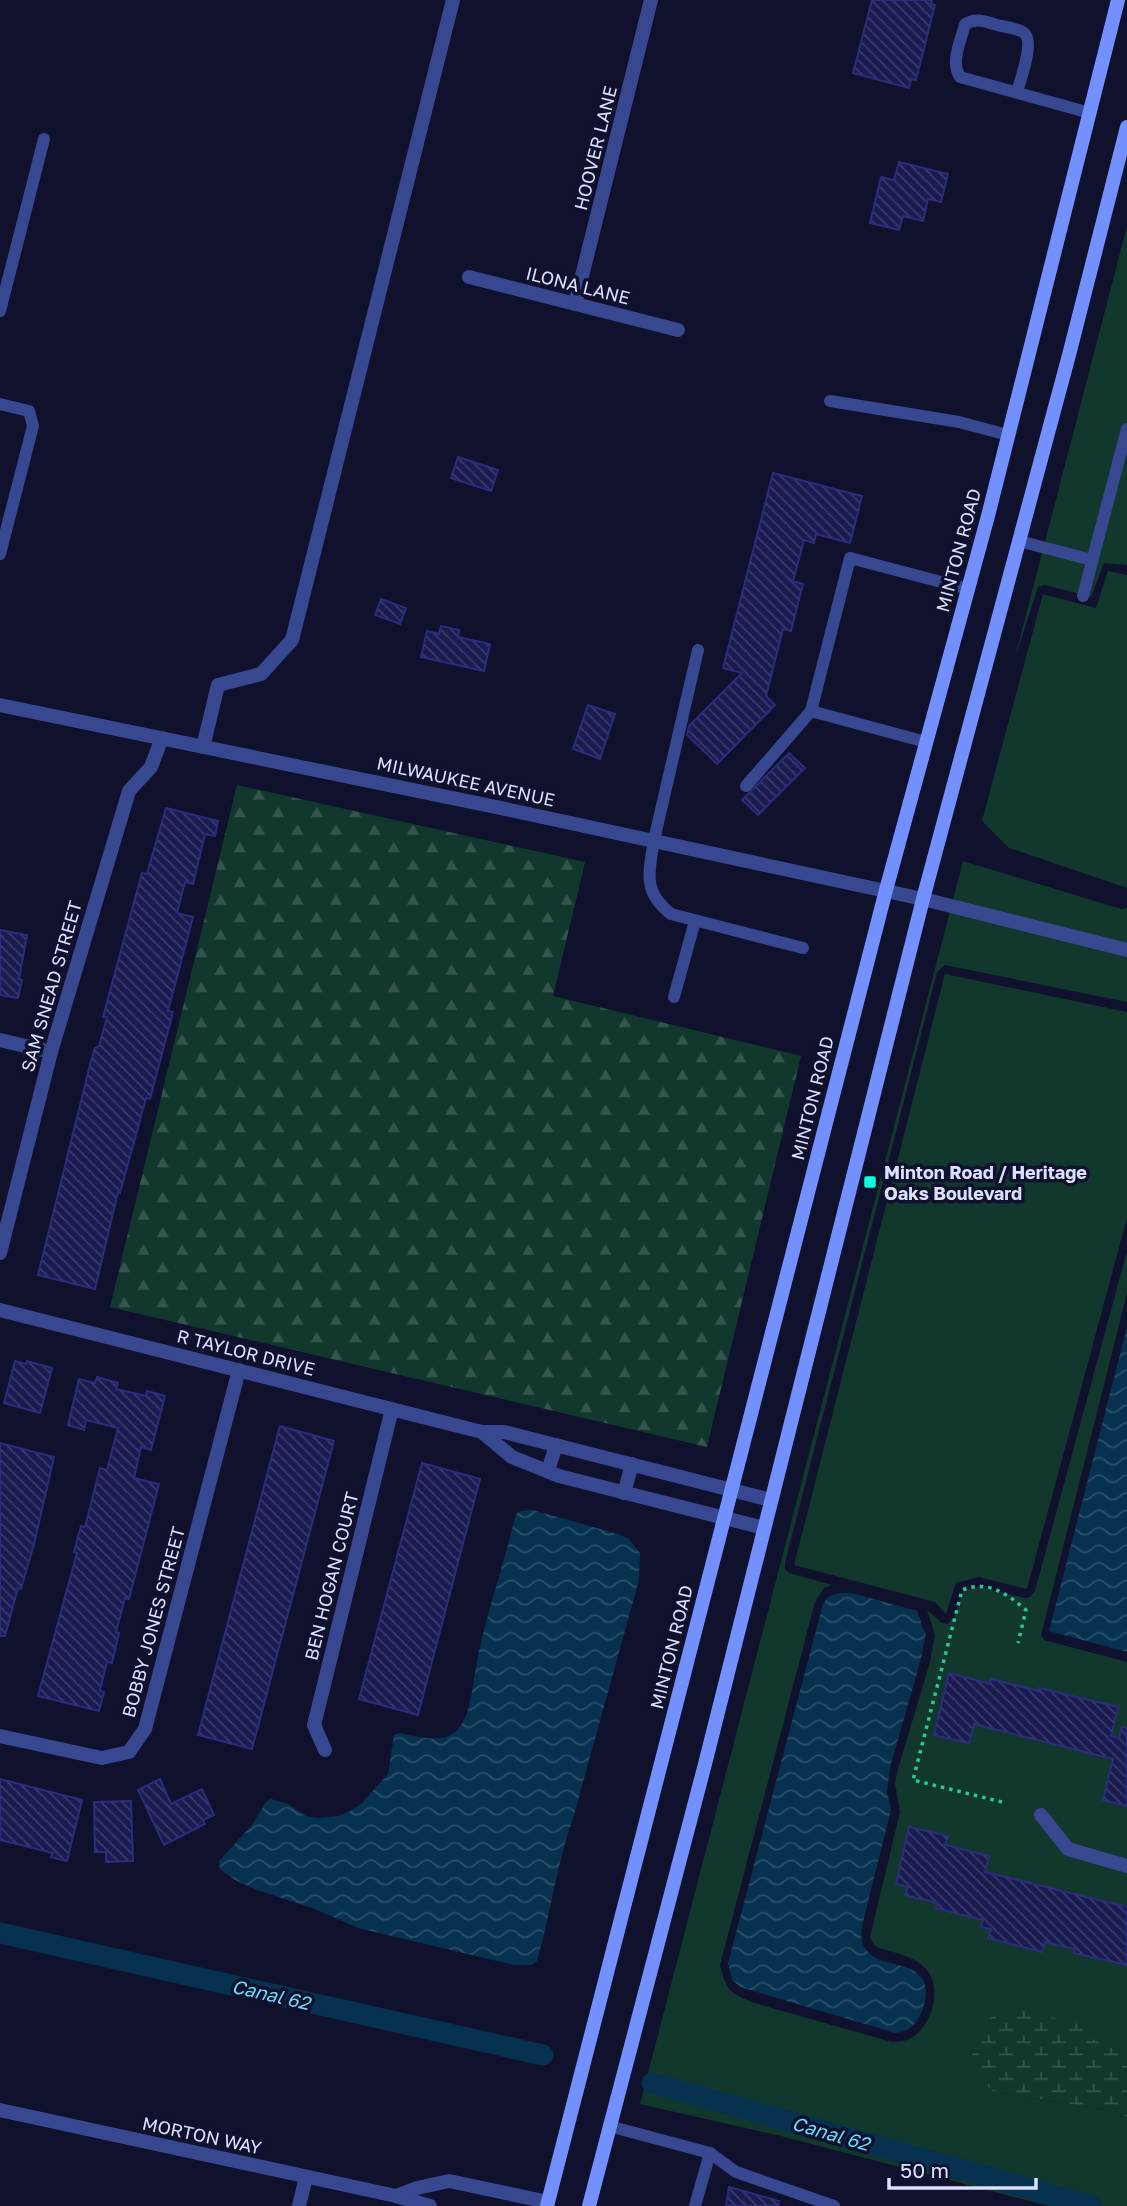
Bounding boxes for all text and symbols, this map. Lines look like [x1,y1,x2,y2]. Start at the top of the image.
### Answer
street label: HOOVER LANE [569,84,621,212]
street label: ILONA LANE [524,261,632,309]
street label: MINTON ROAD [931,486,985,614]
street label: MILWAUKEE AVENUE [375,751,557,811]
street label: SAM SNEAD STREET [16,898,86,1074]
street label: MINTON ROAD [786,1034,838,1162]
place label: Minton Road / Heritage Oaks Boulevard [884,1161,1087,1204]
marker: Minton Road / Heritage Oaks Boulevard [862,1174,878,1190]
street label: R TAYLOR DRIVE [175,1324,317,1380]
street label: BEN HOGAN COURT [299,1490,363,1662]
street label: BOBBY JONES STREET [117,1524,189,1720]
street label: MINTON ROAD [645,1583,697,1711]
water label: Canal 62 [230,1974,314,2015]
water label: Canal 62 [790,2111,874,2156]
street label: MORTON WAY [140,2112,264,2158]
scale bar [889,2146,1036,2190]
text: 50 m [900,2157,949,2183]

